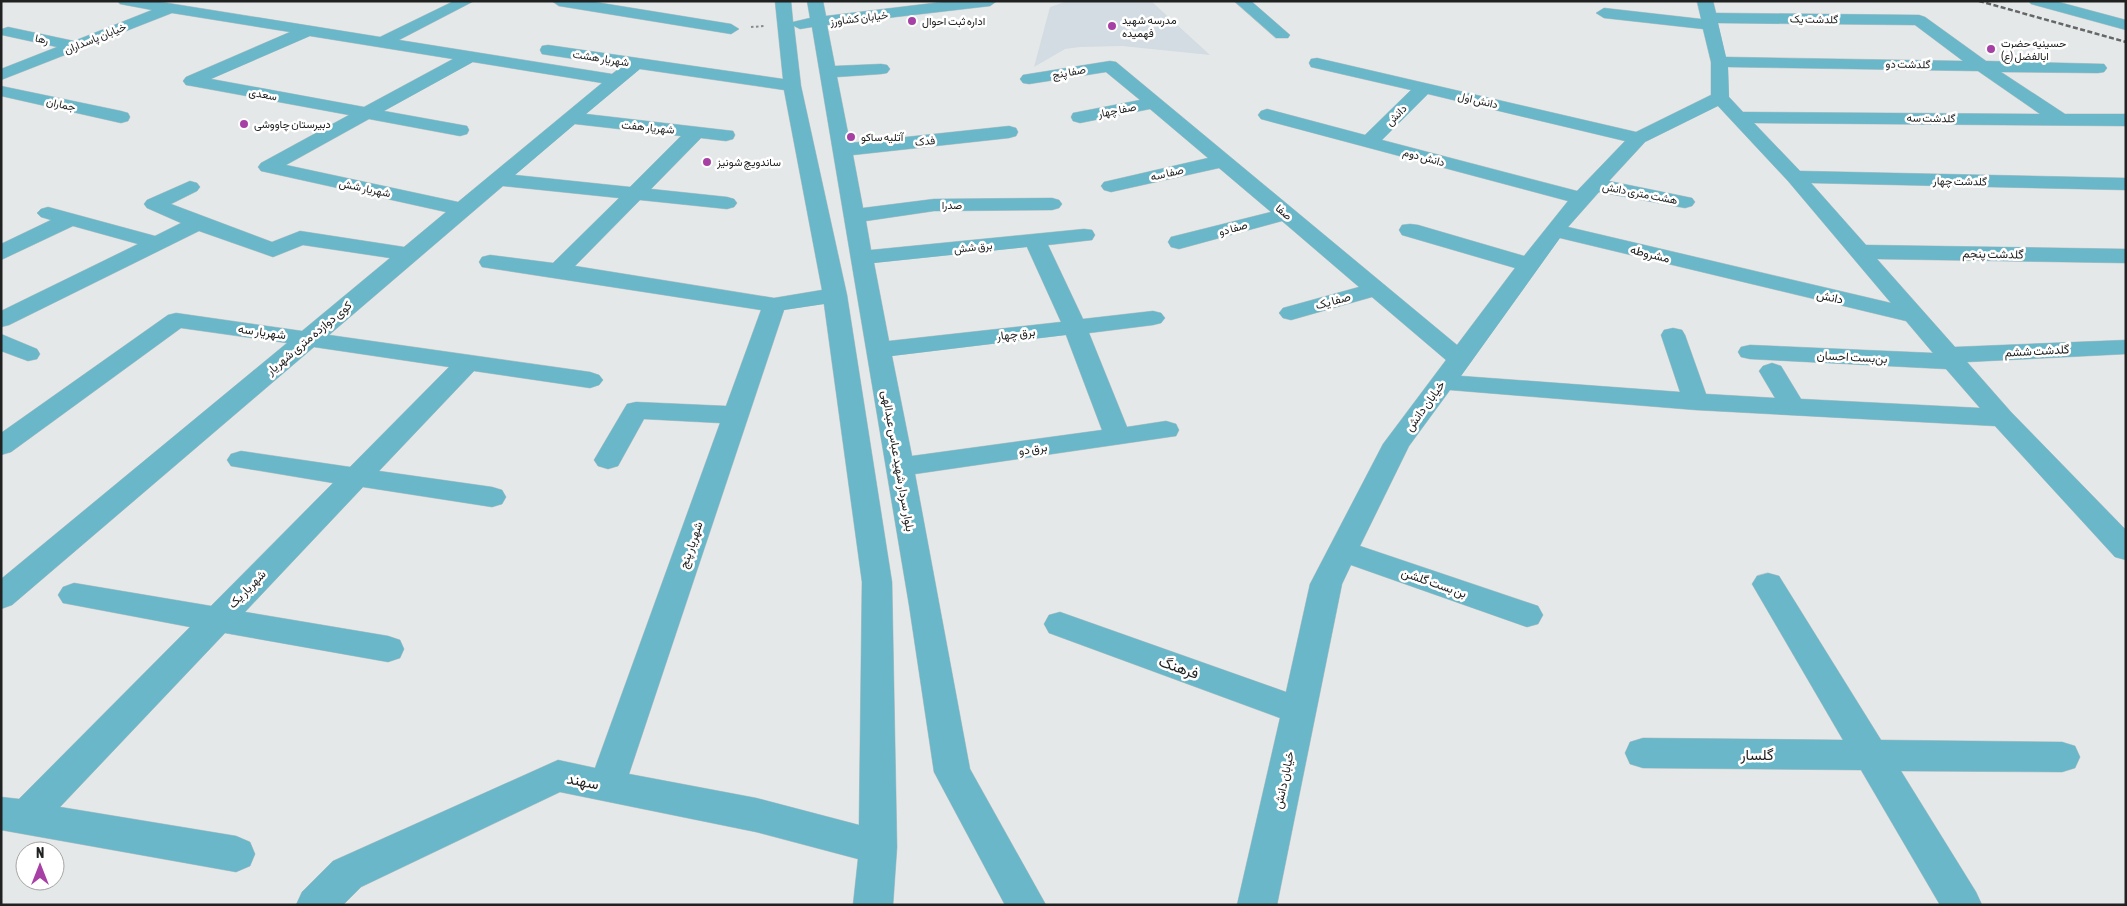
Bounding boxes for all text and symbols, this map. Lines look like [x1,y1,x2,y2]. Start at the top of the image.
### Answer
street label: خیابان کشاورز [828,8,889,29]
street label: گلدشت یک [1790,13,1838,26]
place label: مدرسه شهید فهمیده [1122,14,1177,40]
marker: اداره ثبت احوال [906,15,918,27]
place label: اداره ثبت احوال [922,15,985,28]
street label: خیابان پاسداران [62,20,128,58]
marker: مدرسه شهید فهمیده [1106,20,1118,32]
street label: رها [34,32,50,47]
place label: حسینیه حضرت ابالفضل (ع) [2001,37,2066,64]
marker: حسینیه حضرت ابالفضل (ع) [1985,43,1997,55]
street label: شهریار هشت [572,48,630,69]
street label: گلدشت دو [1885,58,1931,71]
street label: صفا پنج [1051,63,1087,83]
street label: سعدی [248,86,278,103]
street label: دانش اول [1457,90,1499,111]
street label: جماران [45,95,77,114]
street label: صفا چهار [1096,100,1137,122]
street label: دانش [1383,102,1410,129]
street label: گلدشت سه [1906,112,1956,124]
marker: دبیرستان چاووشی [238,118,250,130]
place label: دبیرستان چاووشی [254,118,331,132]
street label: شهریار هفت [621,118,675,137]
marker: آتلیه ساکو [845,131,857,143]
place label: آتلیه ساکو [861,131,905,144]
street label: فدک [914,134,936,148]
street label: دانش دوم [1401,146,1446,170]
marker: ساندویچ شونیز [701,156,713,168]
place label: ساندویچ شونیز [716,156,781,170]
street label: صفا سه [1149,163,1185,183]
street label: گلدشت چهار [1932,175,1987,189]
street label: شهریار شش [338,177,392,200]
street label: هشت متری دانش [1601,180,1679,207]
street label: صدرا [942,199,962,212]
street label: صفا [1273,202,1295,222]
street label: صفا دو [1217,218,1249,239]
street label: برق شش [953,239,993,256]
street label: مشروطه [1628,242,1671,267]
street label: گلدشت پنجم [1962,246,2024,263]
street label: دانش [1815,287,1845,308]
street label: صفا یک [1314,290,1352,312]
street label: کوی دوازده متری شهریار [263,298,355,379]
street label: شهریار سه [237,322,287,343]
street label: برق چهار [995,325,1036,344]
street label: گلدشت ششم [2004,342,2070,361]
street label: بن‌بست احسان [1816,348,1888,367]
street label: خیابان دانش [1402,378,1449,434]
street label: بلوار سردار شهید عباس عبدالهی [878,389,917,533]
street label: برق دو [1018,440,1048,459]
street label: شهریار پنج [676,520,707,571]
street label: بن بست گلشن [1399,565,1469,602]
street label: شهریار یک [225,567,269,612]
street label: فرهنگ [1156,652,1201,683]
street label: گلسار [1739,746,1774,764]
street label: خیابان دانش [1271,750,1298,810]
street label: سهند [565,770,601,793]
north arrow [15,841,65,891]
text: N [36,845,44,861]

